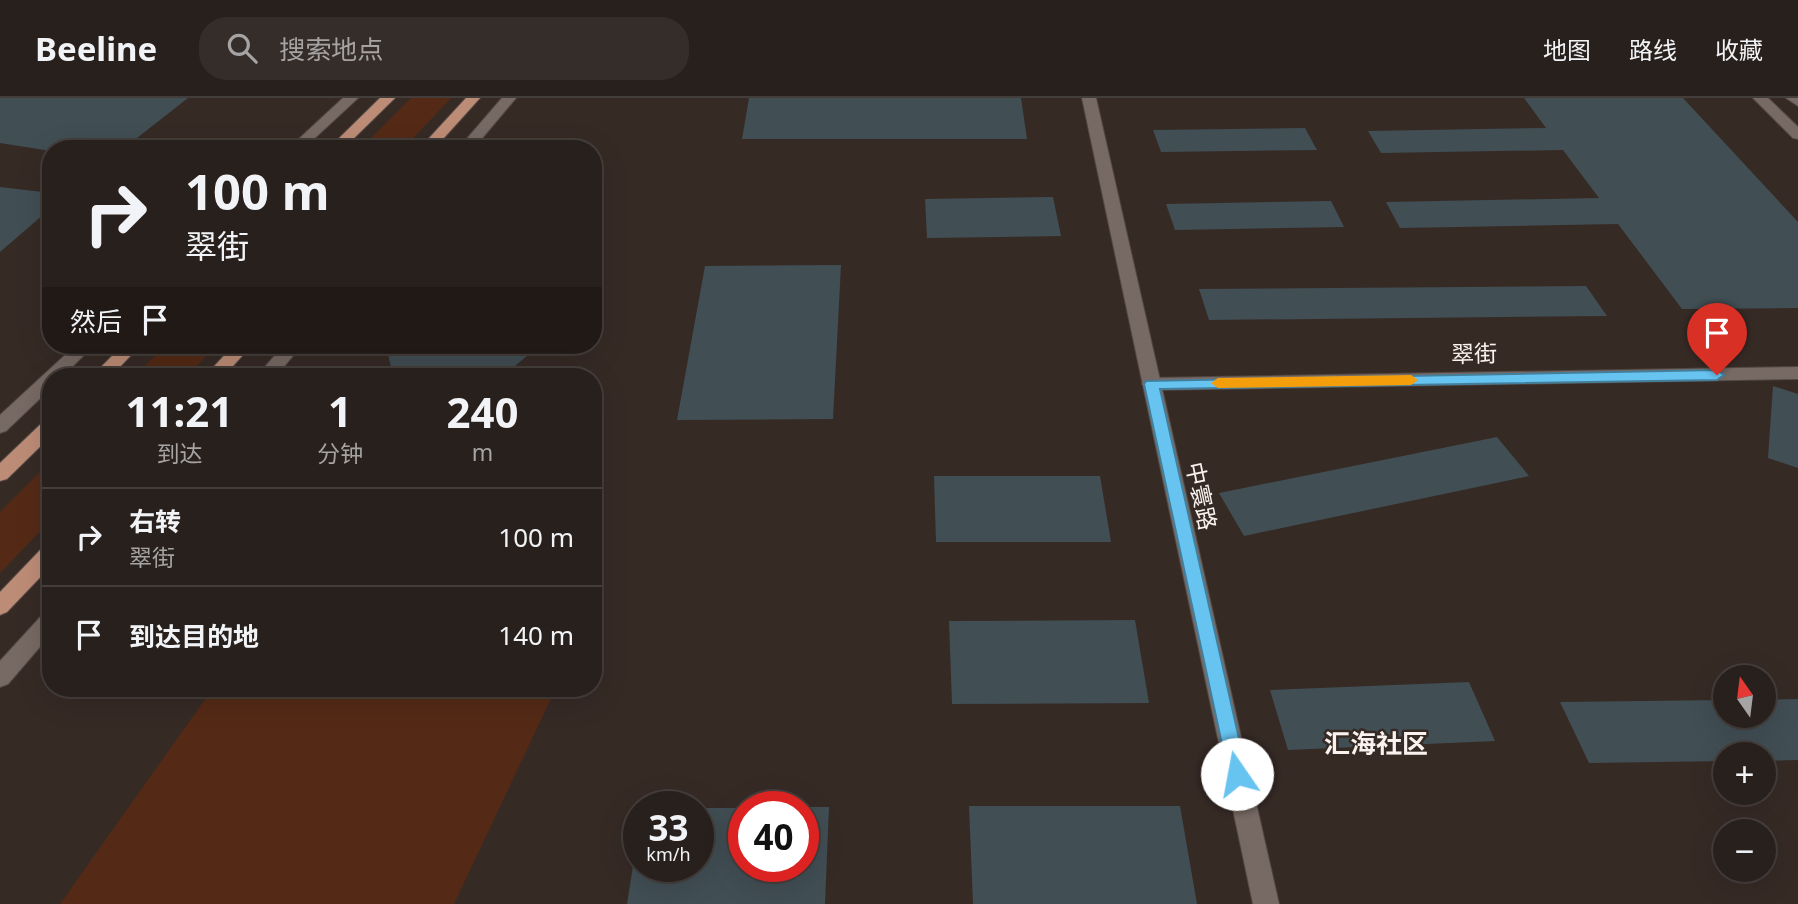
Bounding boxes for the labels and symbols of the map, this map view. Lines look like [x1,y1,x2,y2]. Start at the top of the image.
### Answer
pin [1687,303,1747,375]
street label: 翠街 [1451,337,1497,369]
street label: 中寰路 [1179,459,1225,533]
north arrow [1713,665,1776,728]
district label: 汇海社区 [1324,725,1428,761]
position arrow [1200,737,1274,811]
speed limit sign: 40 [728,791,819,882]

